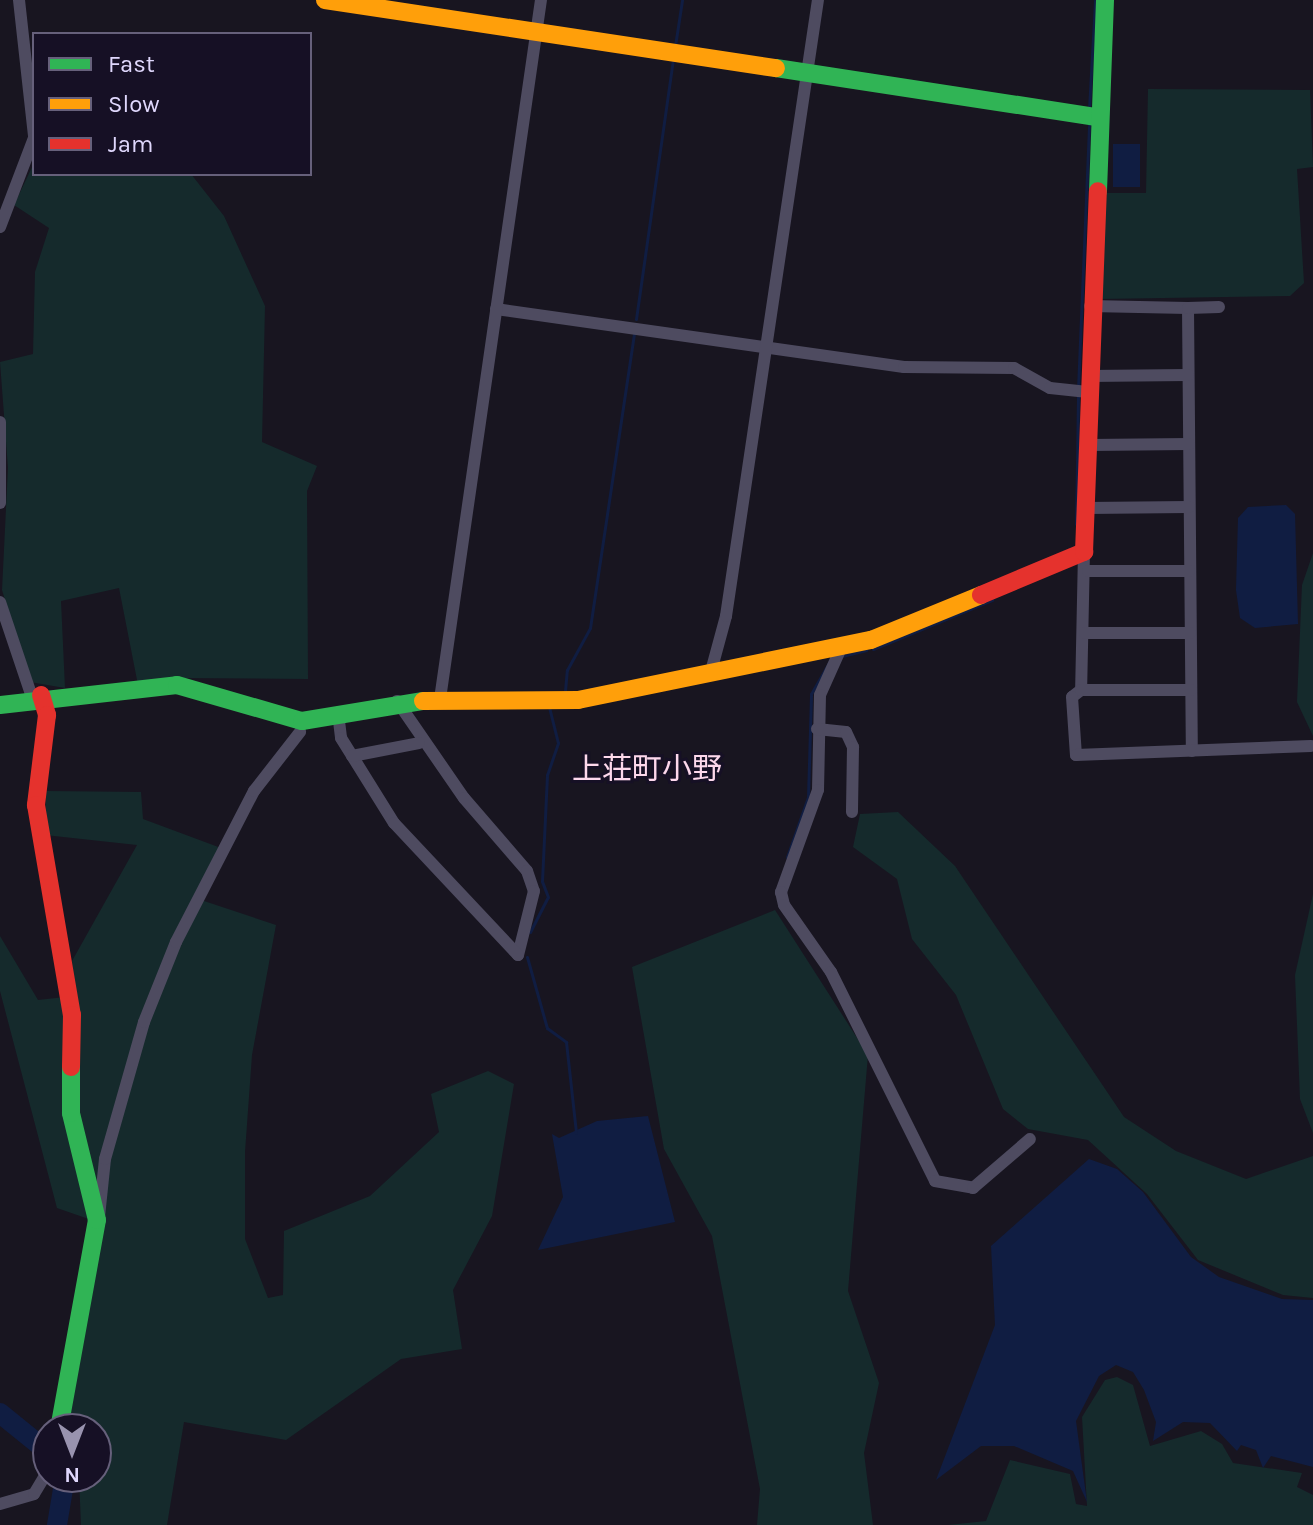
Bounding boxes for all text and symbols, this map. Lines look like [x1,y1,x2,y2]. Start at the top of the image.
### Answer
legend [32,32,312,176]
text: Fast [108,50,155,78]
text: Slow [108,90,160,118]
text: Jam [108,130,153,158]
district label: 上荘町小野 [572,751,722,787]
north arrow [32,1413,112,1493]
text: N [64,1462,80,1488]

